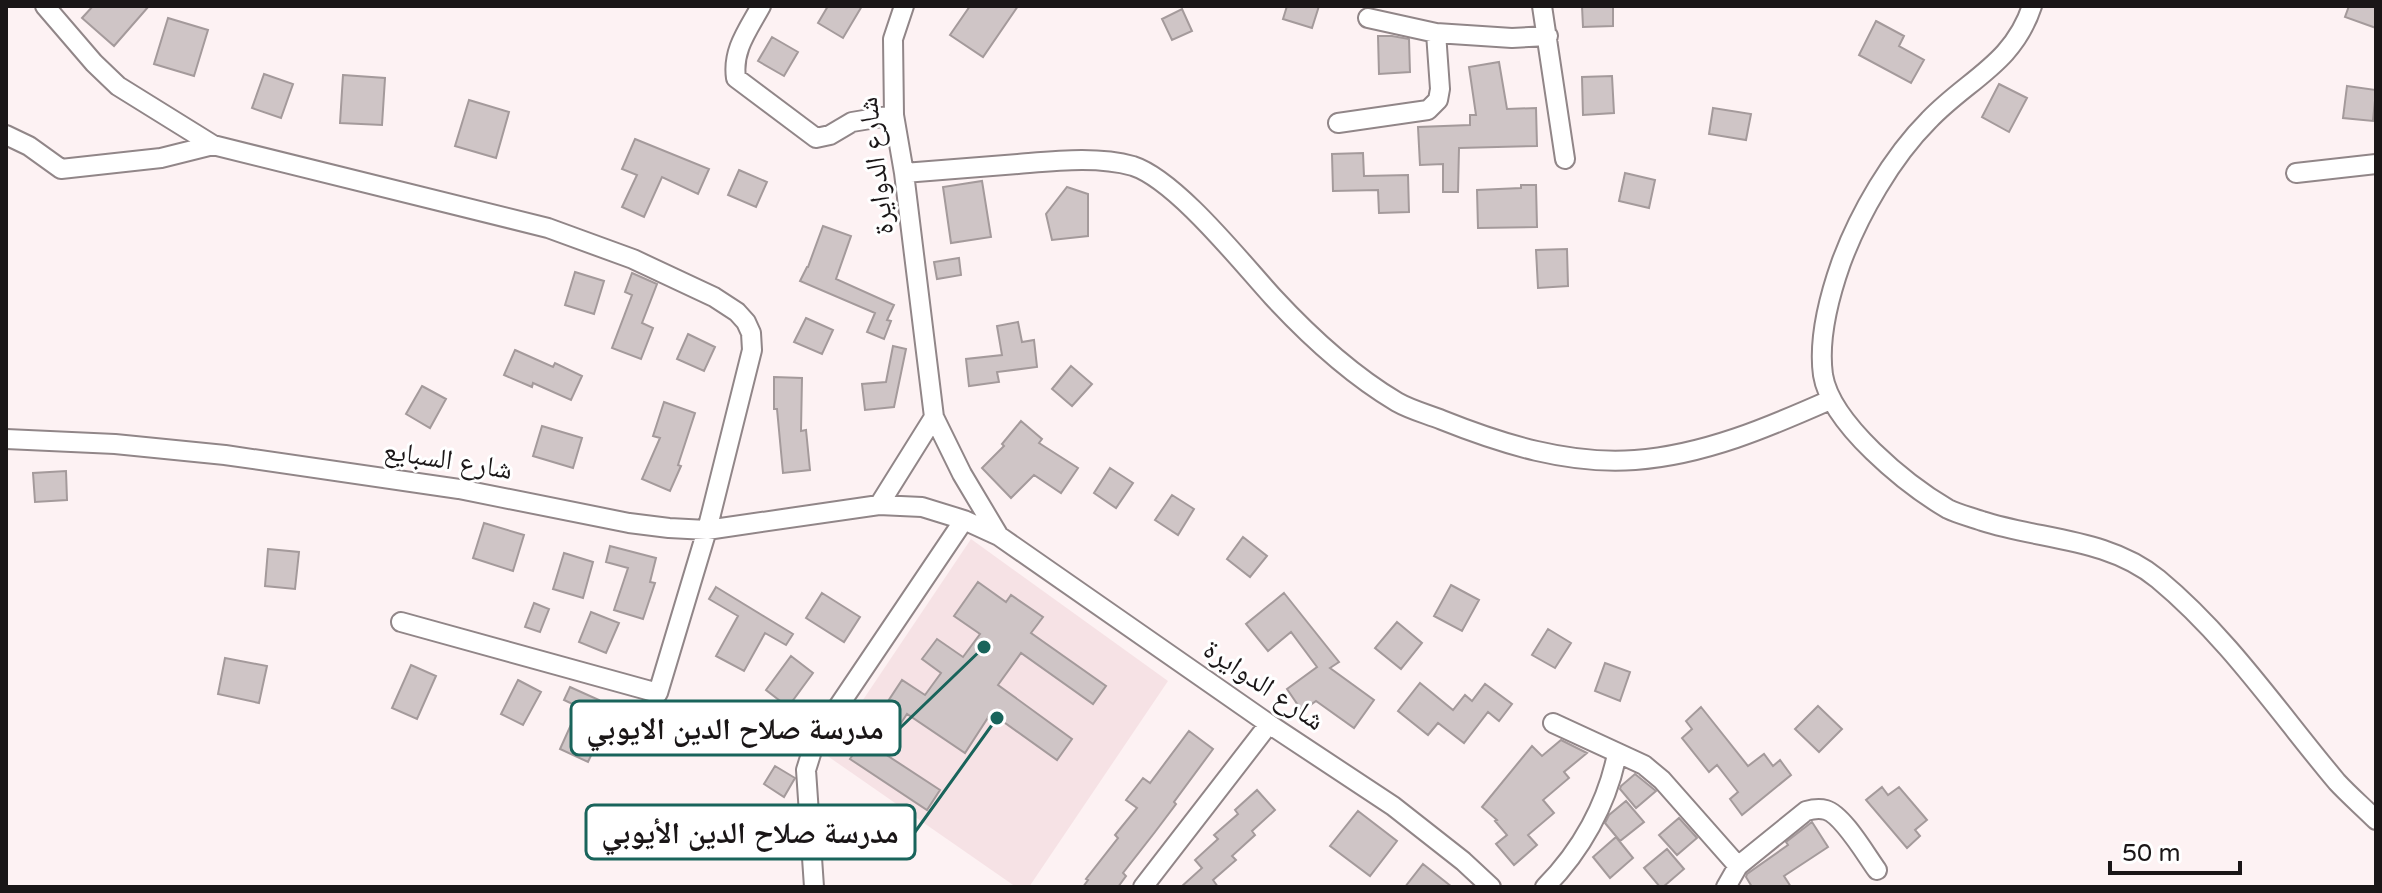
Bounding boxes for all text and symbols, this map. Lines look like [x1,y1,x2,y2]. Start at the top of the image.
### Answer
street label: شارع الدوايرة [851,95,901,237]
street label: شارع السبايع [381,433,515,487]
street label: شارع الدوايرة [1197,632,1331,738]
callout: مدرسة صلاح الدين الايوبي [571,701,900,755]
text: مدرسة صلاح الدين الايوبي [586,711,884,752]
callout: مدرسة صلاح الدين الأيوبي [586,805,915,859]
text: مدرسة صلاح الدين الأيوبي [601,815,899,856]
scale bar [2110,825,2240,875]
text: 50 m [2122,839,2180,868]

